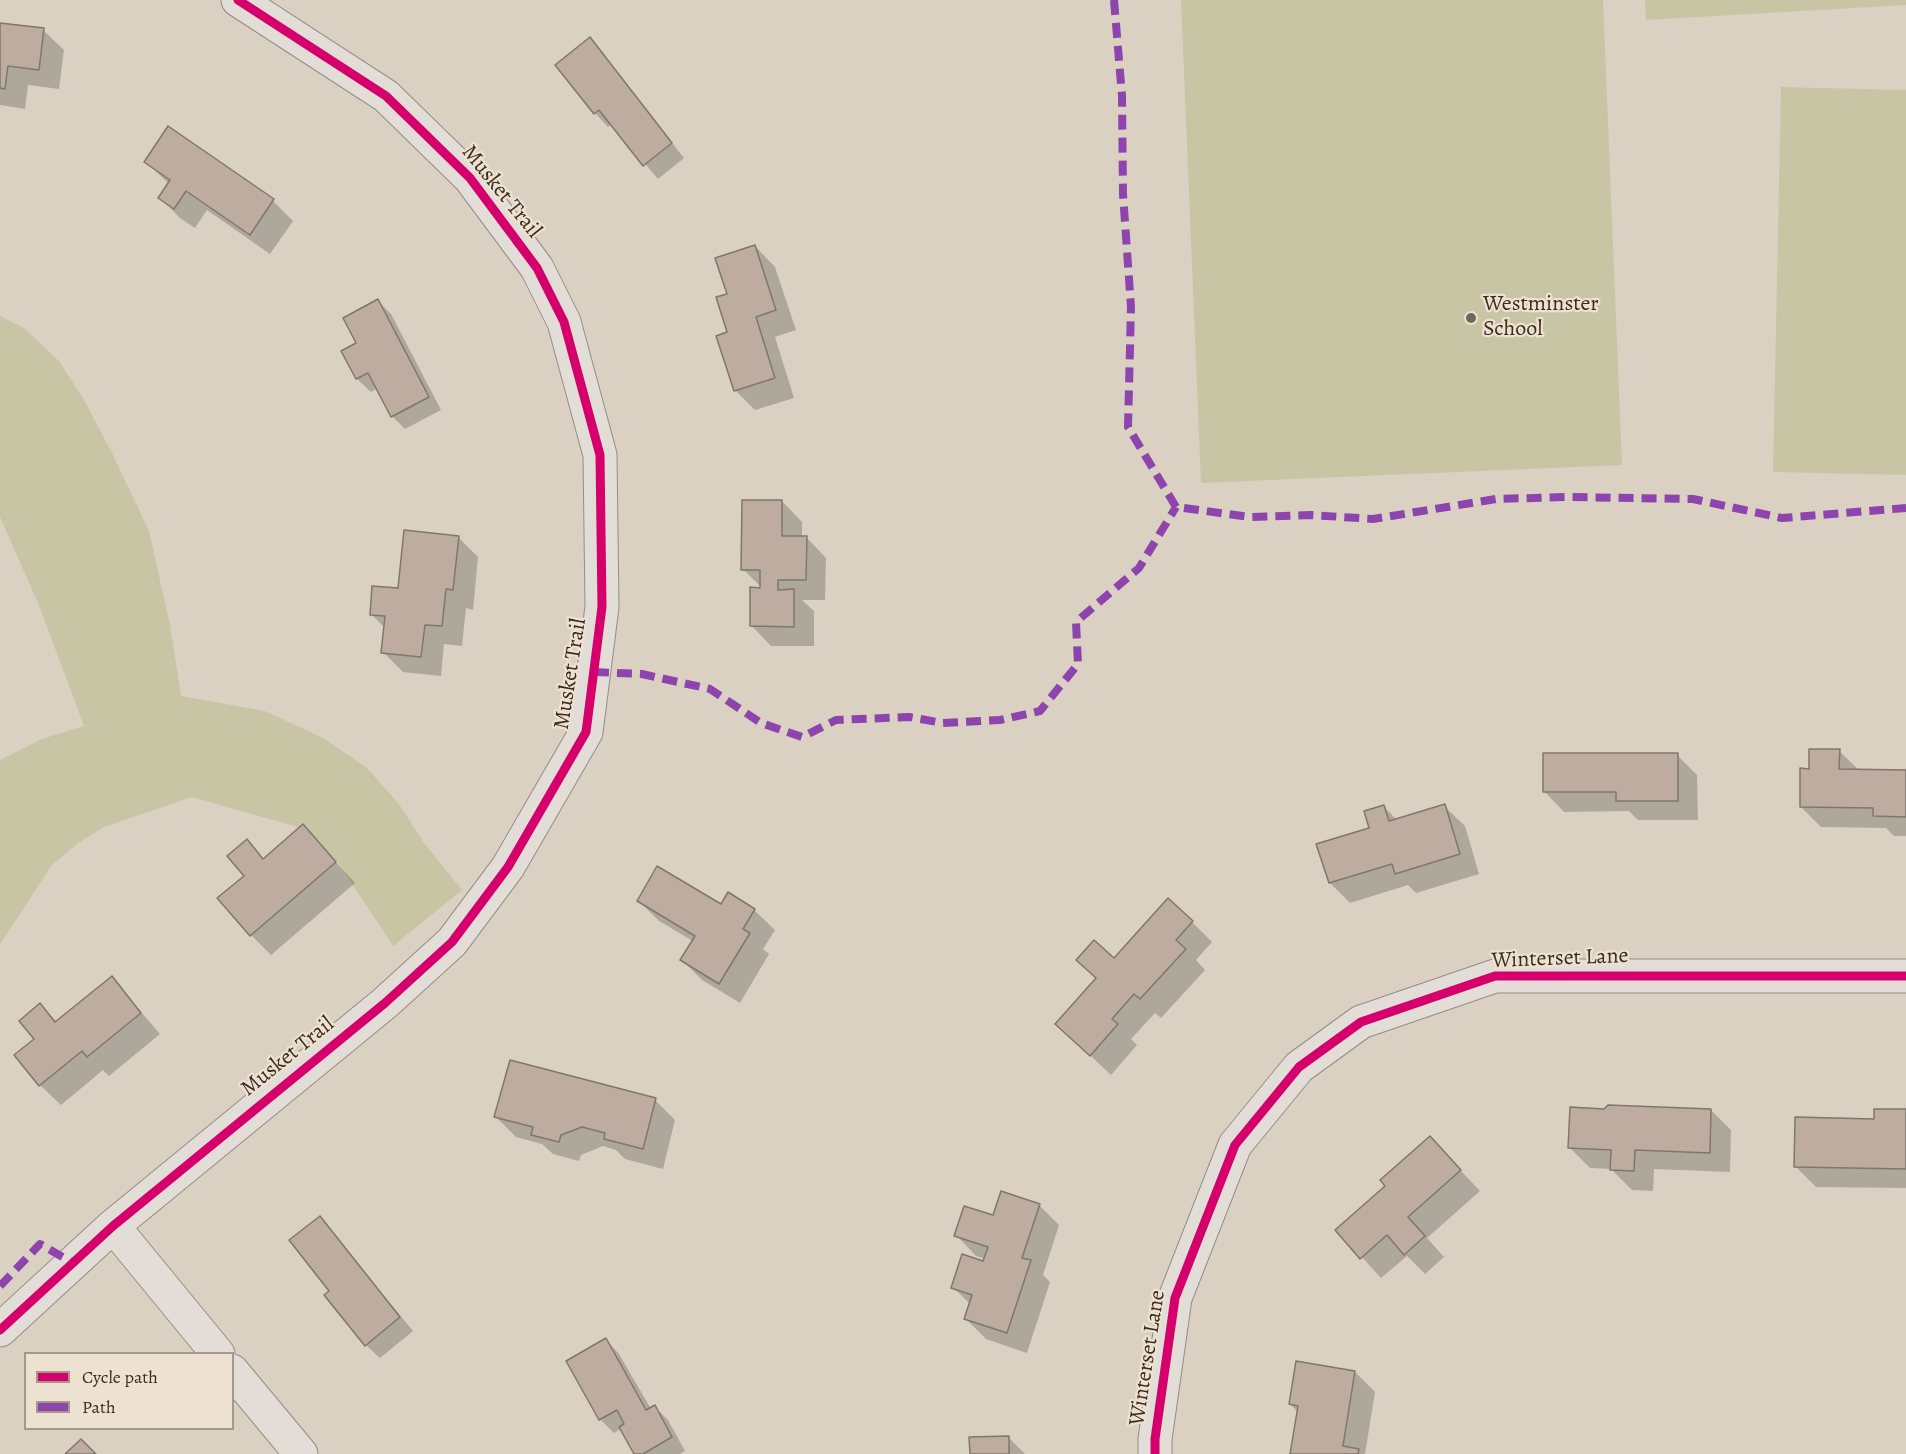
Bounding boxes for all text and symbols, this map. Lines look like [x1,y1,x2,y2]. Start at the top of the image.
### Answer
street label: Musket Trail [455,140,547,244]
place label: Westminster School [1483,292,1599,344]
marker: Westminster School [1464,311,1478,325]
street label: Musket Trail [549,616,593,732]
street label: Winterset Lane [1491,943,1629,975]
street label: Musket Trail [236,1011,340,1103]
street label: Winterset Lane [1124,1288,1172,1428]
legend [24,1352,234,1430]
text: Cycle path [82,1365,158,1389]
text: Path [82,1395,116,1419]

